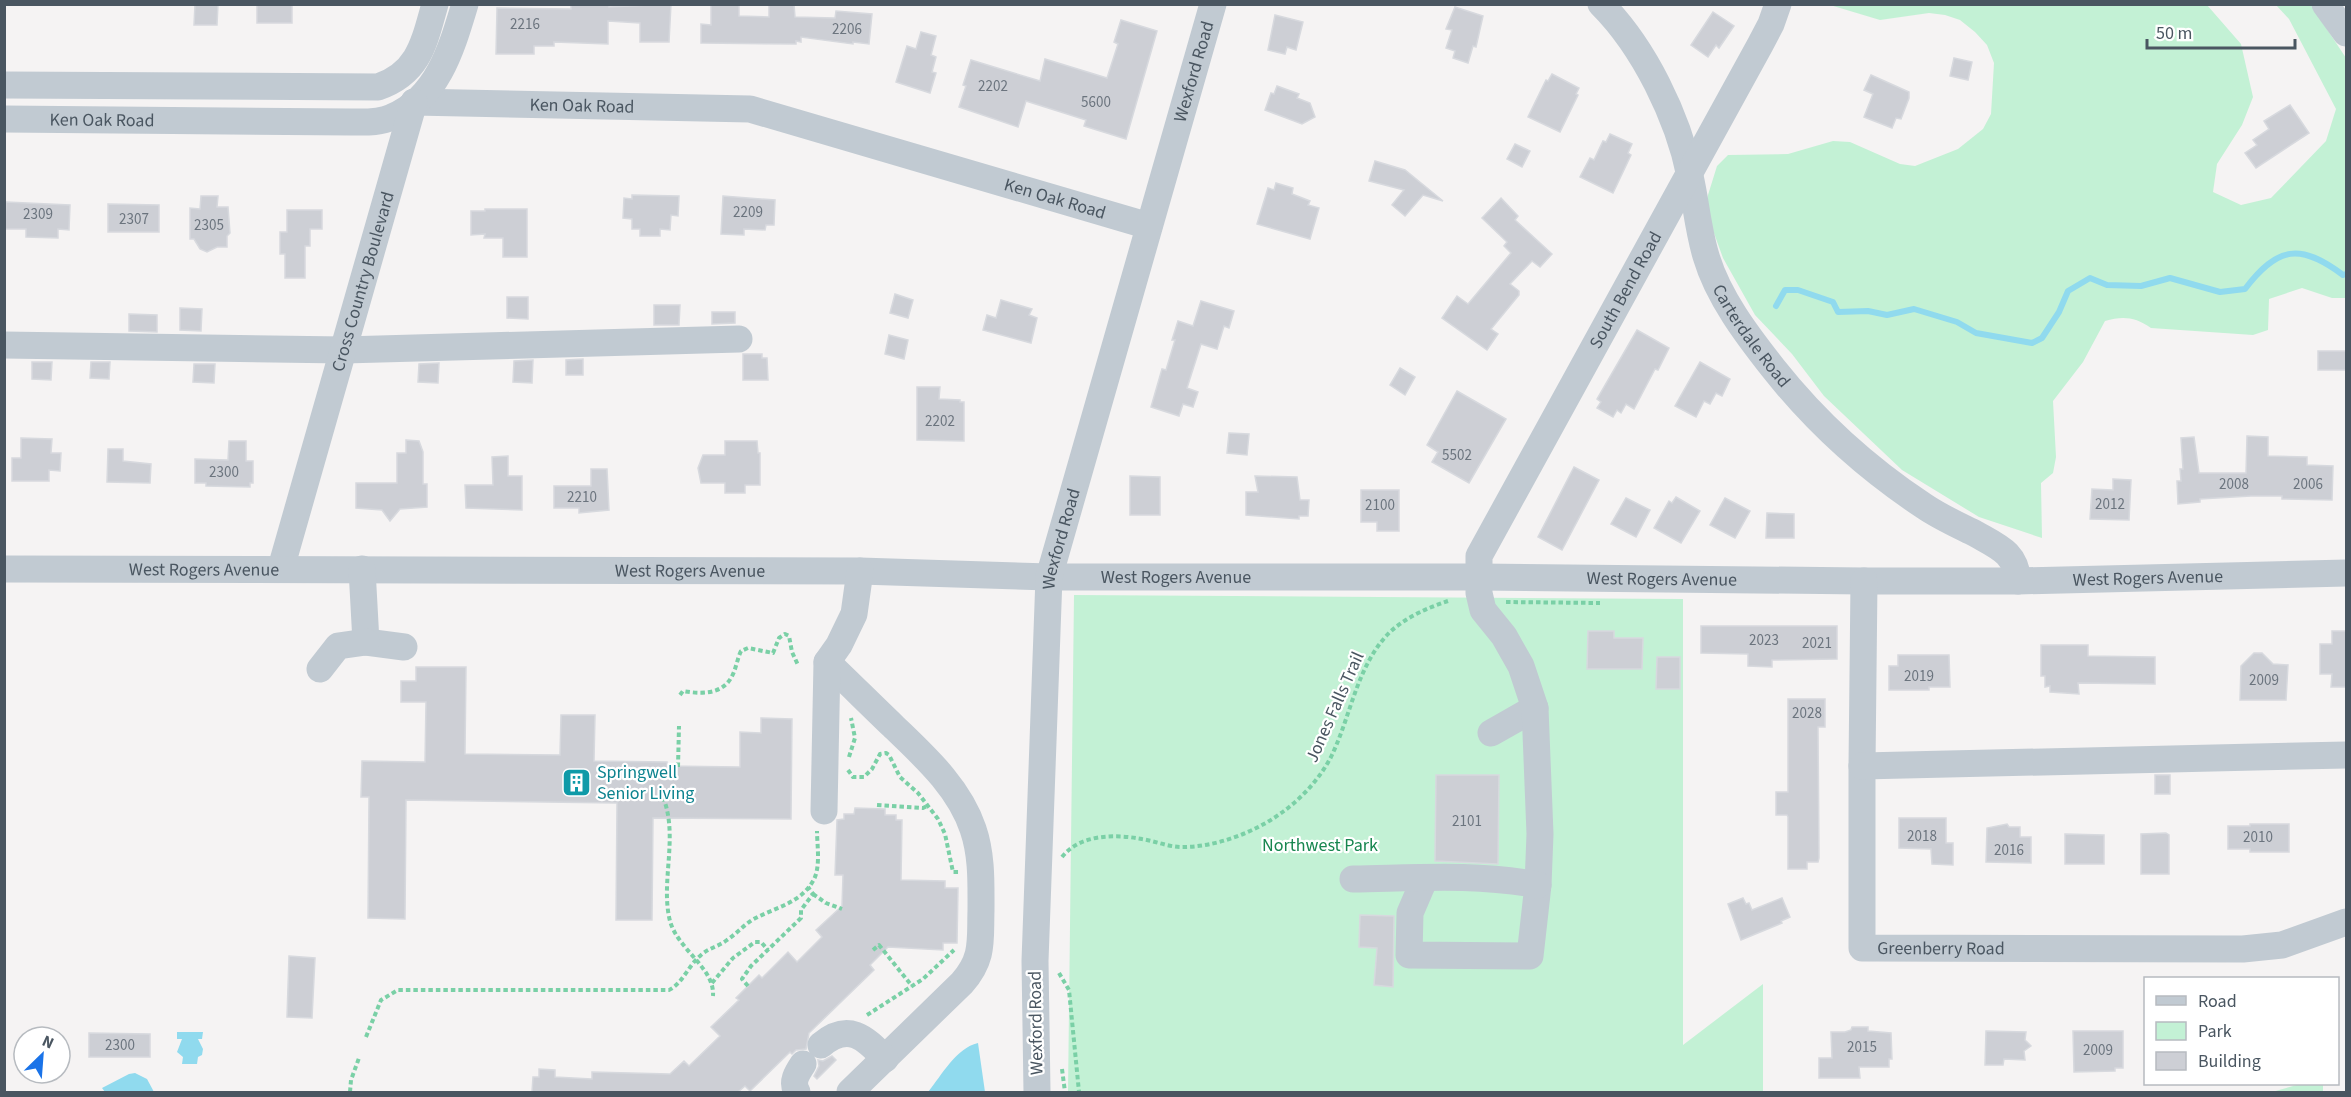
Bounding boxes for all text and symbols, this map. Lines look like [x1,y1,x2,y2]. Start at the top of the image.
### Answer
scale bar [2147,12,2296,50]
house number: 2216 [510,14,540,35]
street label: Wexford Road [1167,18,1220,125]
house number: 2206 [832,19,862,40]
text: 50 m [2156,21,2192,46]
house number: 2202 [978,76,1008,97]
street label: Ken Oak Road [529,92,635,119]
house number: 5600 [1081,92,1111,113]
street label: Ken Oak Road [49,107,155,133]
street label: Ken Oak Road [1001,172,1109,225]
street label: Cross Country Boulevard [325,188,400,374]
house number: 2209 [733,202,763,223]
house number: 2309 [23,204,53,225]
house number: 2307 [119,209,149,230]
house number: 2305 [194,215,224,236]
street label: South Bend Road [1583,227,1668,353]
street label: Carterdale Road [1706,280,1796,393]
house number: 2202 [925,411,955,432]
house number: 5502 [1442,445,1472,466]
house number: 2300 [209,462,239,483]
house number: 2008 [2219,474,2249,495]
house number: 2006 [2293,474,2323,495]
street label: Wexford Road [1036,485,1086,590]
house number: 2210 [567,487,597,508]
house number: 2012 [2095,494,2125,515]
house number: 2100 [1365,495,1395,516]
street label: West Rogers Avenue [129,557,279,582]
street label: West Rogers Avenue [615,558,765,583]
street label: West Rogers Avenue [2072,564,2223,592]
street label: West Rogers Avenue [1101,565,1251,590]
street label: West Rogers Avenue [1587,566,1737,592]
house number: 2023 [1749,630,1779,651]
house number: 2021 [1802,633,1832,654]
street label: Jones Falls Trail [1299,648,1371,766]
house number: 2019 [1904,666,1934,687]
house number: 2009 [2249,670,2279,691]
house number: 2028 [1792,703,1822,724]
place label: Springwell Senior Living [597,760,694,806]
building icon: Springwell Senior Living [560,766,592,798]
house number: 2101 [1452,811,1482,832]
house number: 2018 [1907,826,1937,847]
house number: 2010 [2243,827,2273,848]
park label: Northwest Park [1262,833,1378,858]
house number: 2016 [1994,840,2024,861]
street label: Greenberry Road [1877,936,2005,961]
street label: Wexford Road [1023,971,1049,1075]
legend [2144,977,2339,1085]
text: Road [2198,989,2237,1014]
text: Park [2198,1019,2232,1044]
north arrow [12,1025,72,1085]
text: N [38,1030,57,1055]
house number: 2300 [105,1035,135,1056]
house number: 2015 [1847,1037,1877,1058]
house number: 2009 [2083,1040,2113,1061]
text: Building [2198,1049,2261,1074]

